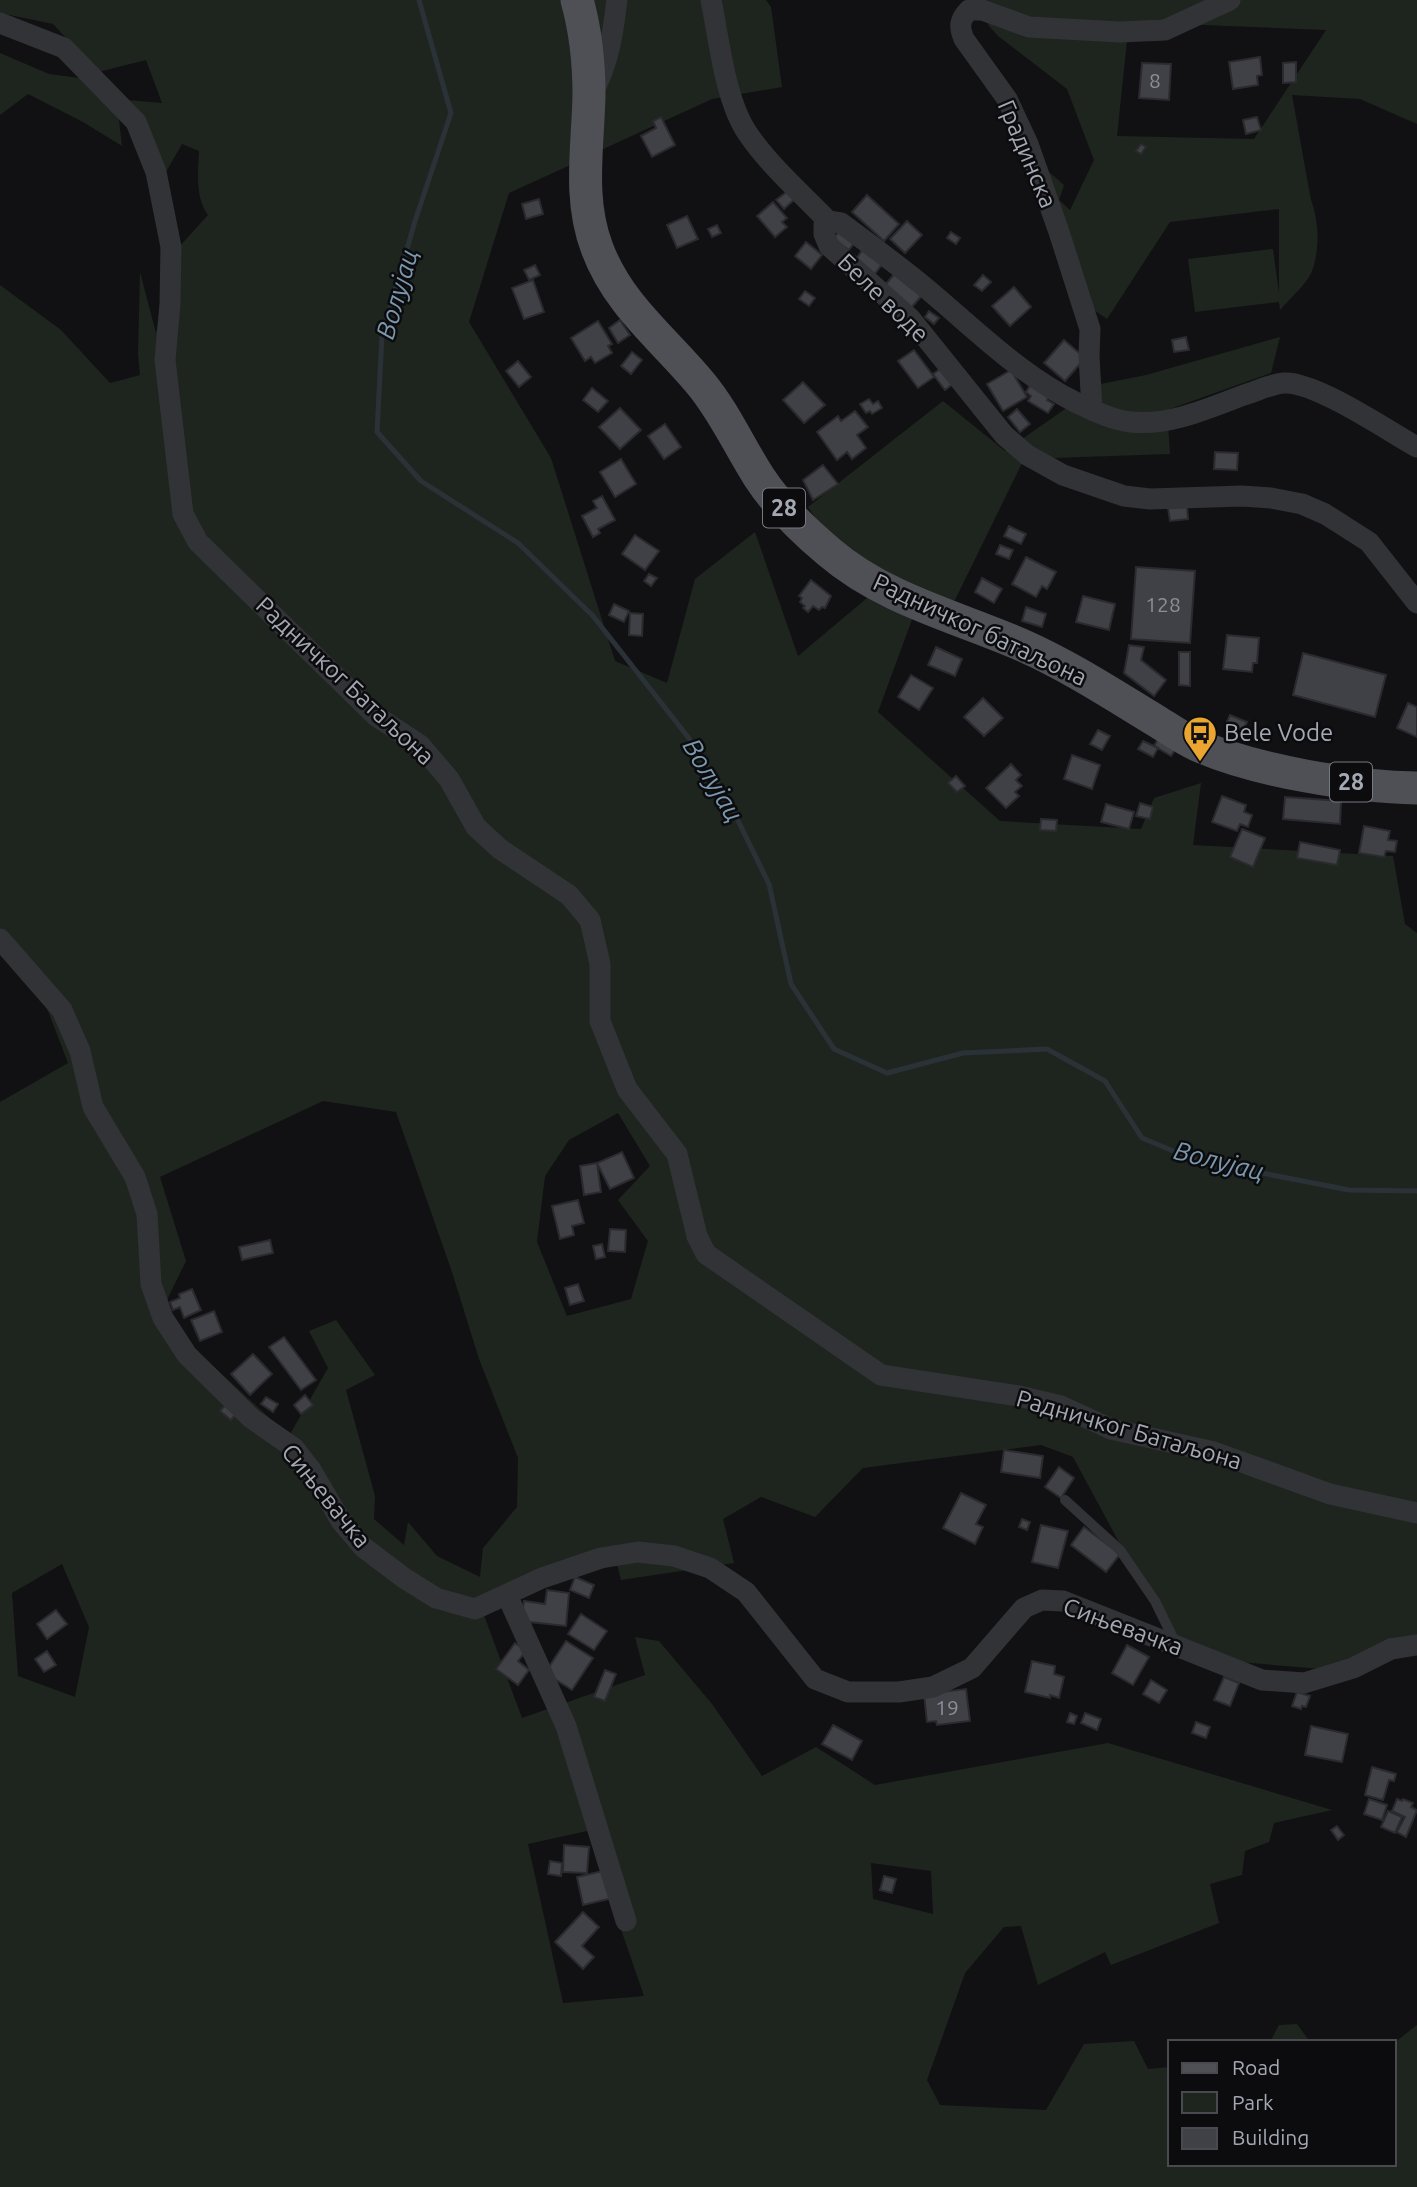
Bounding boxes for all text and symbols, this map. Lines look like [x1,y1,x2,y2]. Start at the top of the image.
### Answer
house number: 8 [1149,68,1161,92]
street label: Градинска [993,96,1062,212]
water label: Волујац [370,246,423,342]
street label: Беле воде [832,248,934,347]
road number: 28 [763,488,805,528]
street label: Радничког батаљона [869,568,1091,691]
street label: Радничког Батаљона [251,591,440,770]
house number: 128 [1145,592,1181,616]
bus stop icon: Bele Vode [1181,714,1219,763]
place label: Bele Vode [1224,719,1333,746]
water label: Волујац [677,733,750,827]
road number: 28 [1330,762,1372,802]
water label: Волујац [1171,1135,1267,1186]
street label: Радничког Батаљона [1013,1384,1245,1475]
street label: Сињевачка [276,1438,376,1553]
street label: Сињевачка [1060,1592,1187,1661]
house number: 19 [935,1695,959,1719]
legend [1168,2040,1396,2166]
text: Road [1232,2055,1280,2079]
text: Park [1232,2090,1274,2114]
text: Building [1232,2125,1309,2149]

